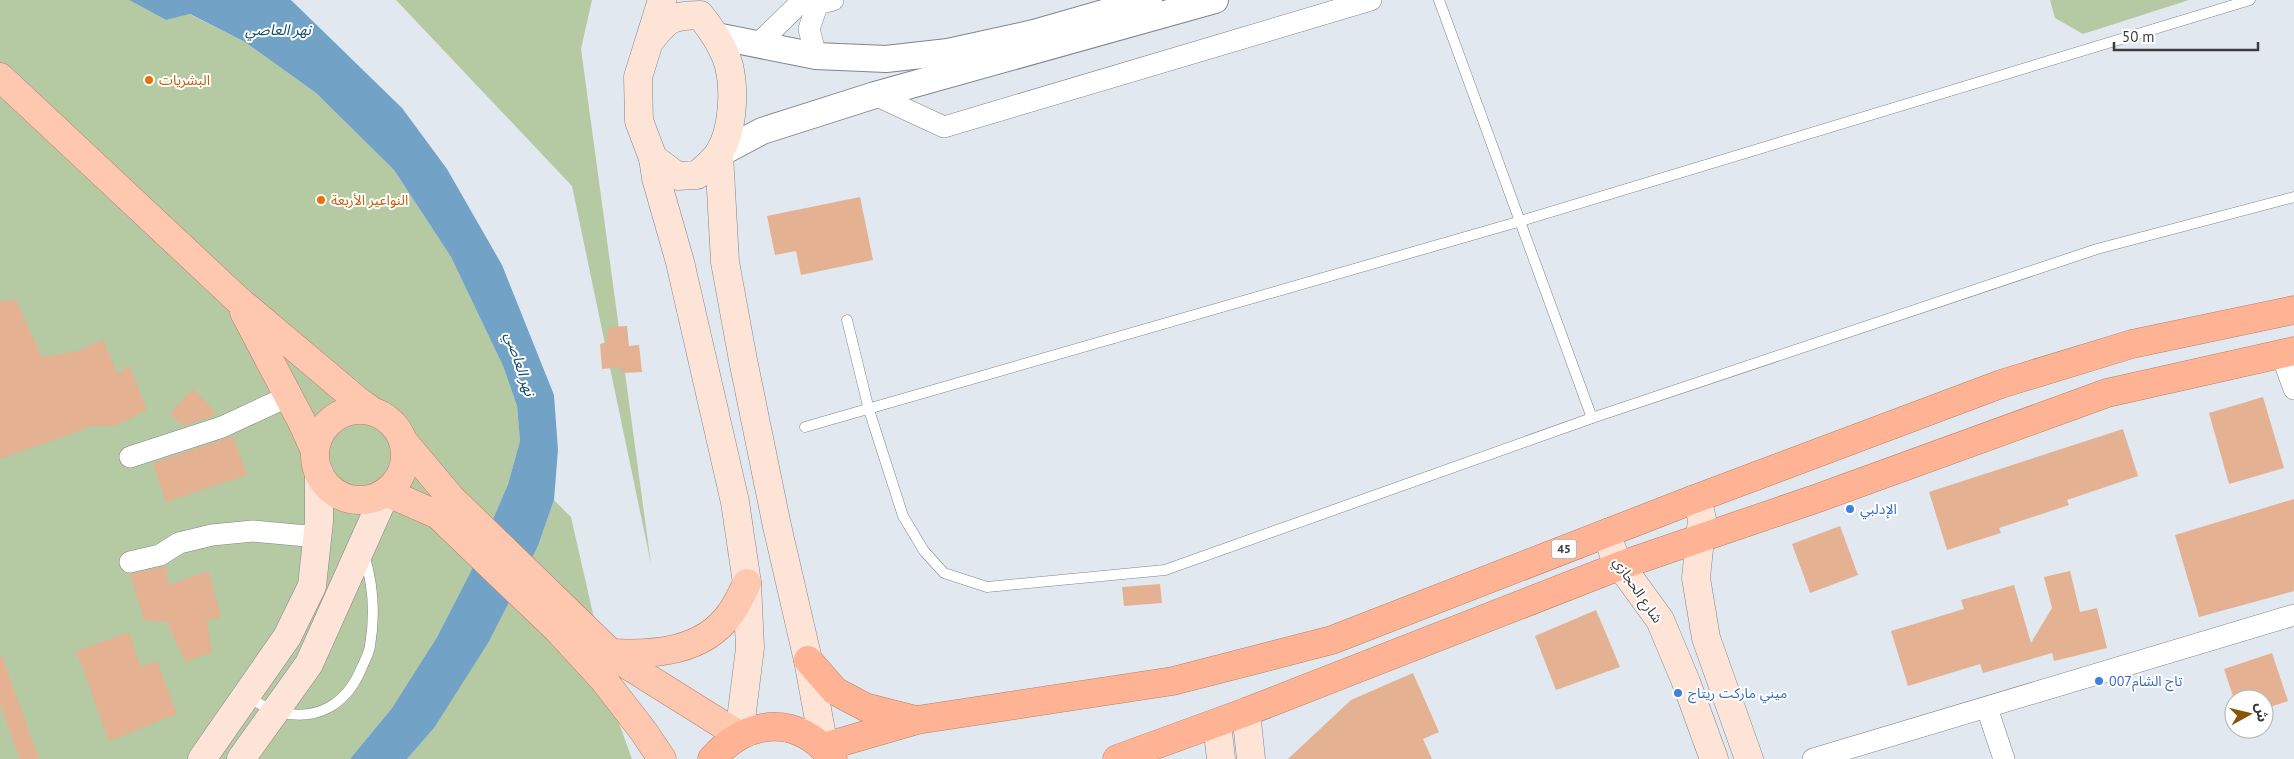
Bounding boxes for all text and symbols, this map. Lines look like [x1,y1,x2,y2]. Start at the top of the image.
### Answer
water label: نهر العاصي [245,20,313,41]
scale bar [2114,20,2258,52]
text: 50 m [2122,27,2155,46]
place label: البشريات [159,71,210,89]
marker: البشريات [143,74,155,86]
place label: النواعير الأربعة [331,191,408,209]
marker: النواعير الأربعة [315,194,327,206]
water label: نهر العاصي [499,330,540,401]
place label: الإدلبي [1860,500,1897,520]
marker: الإدلبي [1844,503,1856,515]
road number: 45 [1552,540,1576,558]
street label: شارع الحجازي [1608,554,1667,628]
place label: تاج الشام007 [2109,672,2183,692]
marker: تاج الشام007 [2093,675,2105,687]
place label: ميني ماركت ريتاج [1688,684,1787,704]
marker: ميني ماركت ريتاج [1672,687,1684,699]
north arrow [2224,689,2274,739]
text: ش [2252,701,2272,723]

